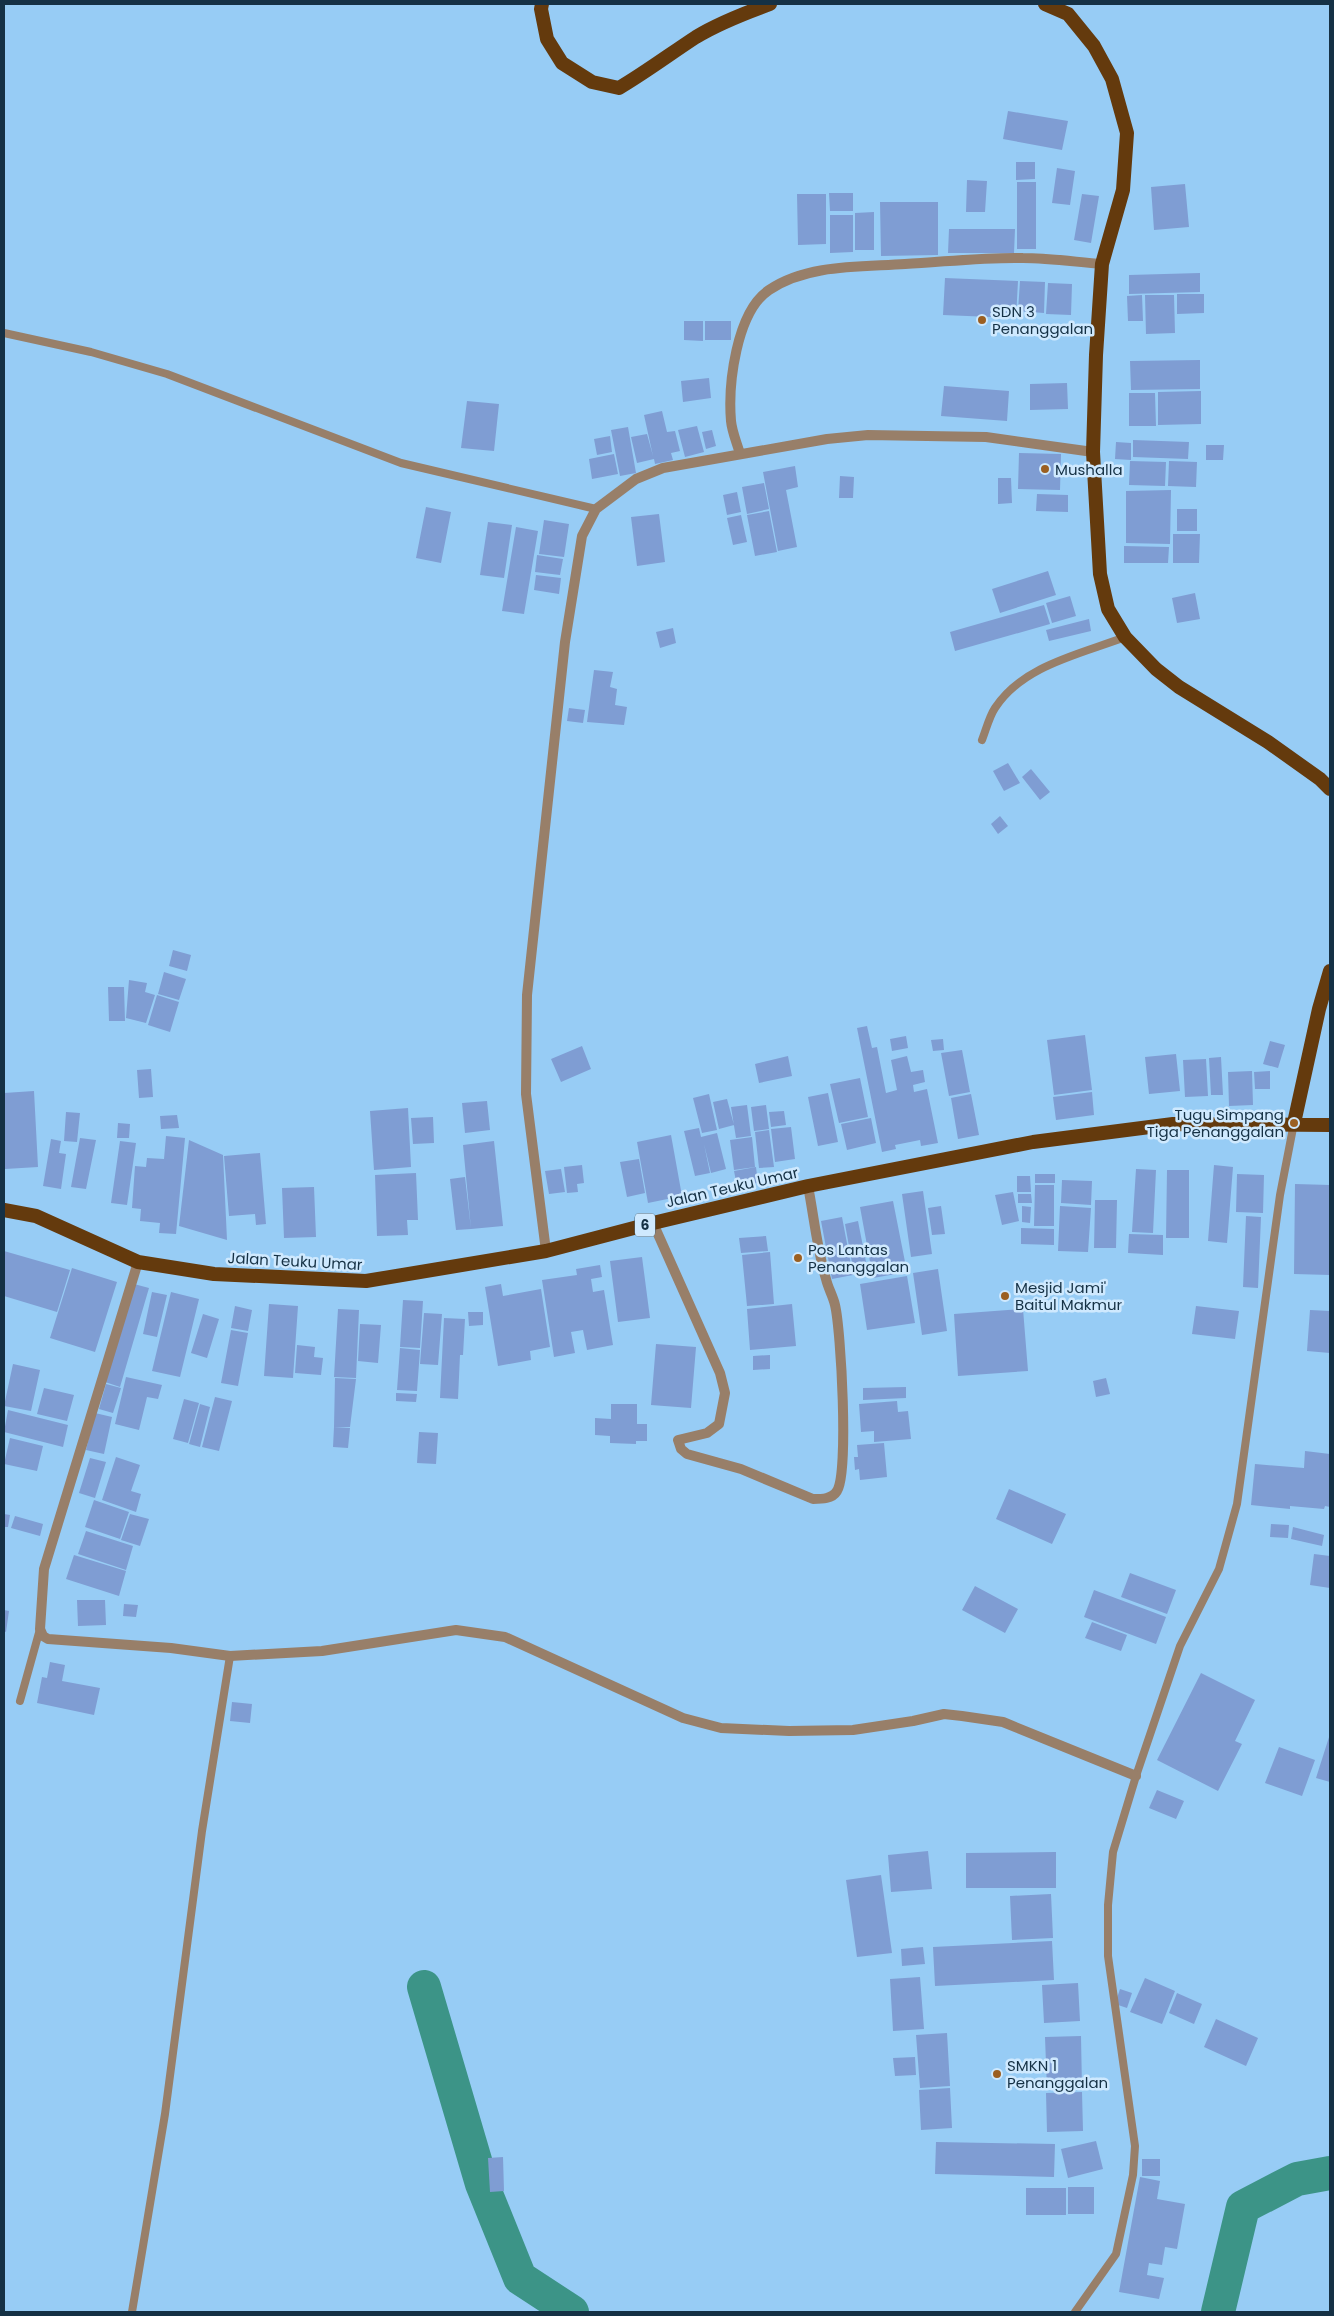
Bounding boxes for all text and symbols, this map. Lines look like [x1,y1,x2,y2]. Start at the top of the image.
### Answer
place label: SDN 3 Penanggalan [992,301,1093,339]
marker: SDN 3 Penanggalan [976,314,988,326]
place label: Mushalla [1055,459,1123,480]
marker: Mushalla [1039,463,1051,475]
place label: Tugu Simpang Tiga Penanggalan [1147,1104,1284,1142]
marker: Tugu Simpang Tiga Penanggalan [1288,1117,1300,1129]
street label: Jalan Teuku Umar [664,1161,801,1212]
road number: 6 [635,1214,655,1236]
place label: Pos Lantas Penanggalan [808,1239,909,1277]
street label: Jalan Teuku Umar [227,1247,363,1275]
marker: Pos Lantas Penanggalan [792,1252,804,1264]
place label: Mesjid Jami' Baitul Makmur [1015,1277,1123,1315]
marker: Mesjid Jami' Baitul Makmur [999,1290,1011,1302]
place label: SMKN 1 Penanggalan [1007,2055,1108,2093]
marker: SMKN 1 Penanggalan [991,2068,1003,2080]

